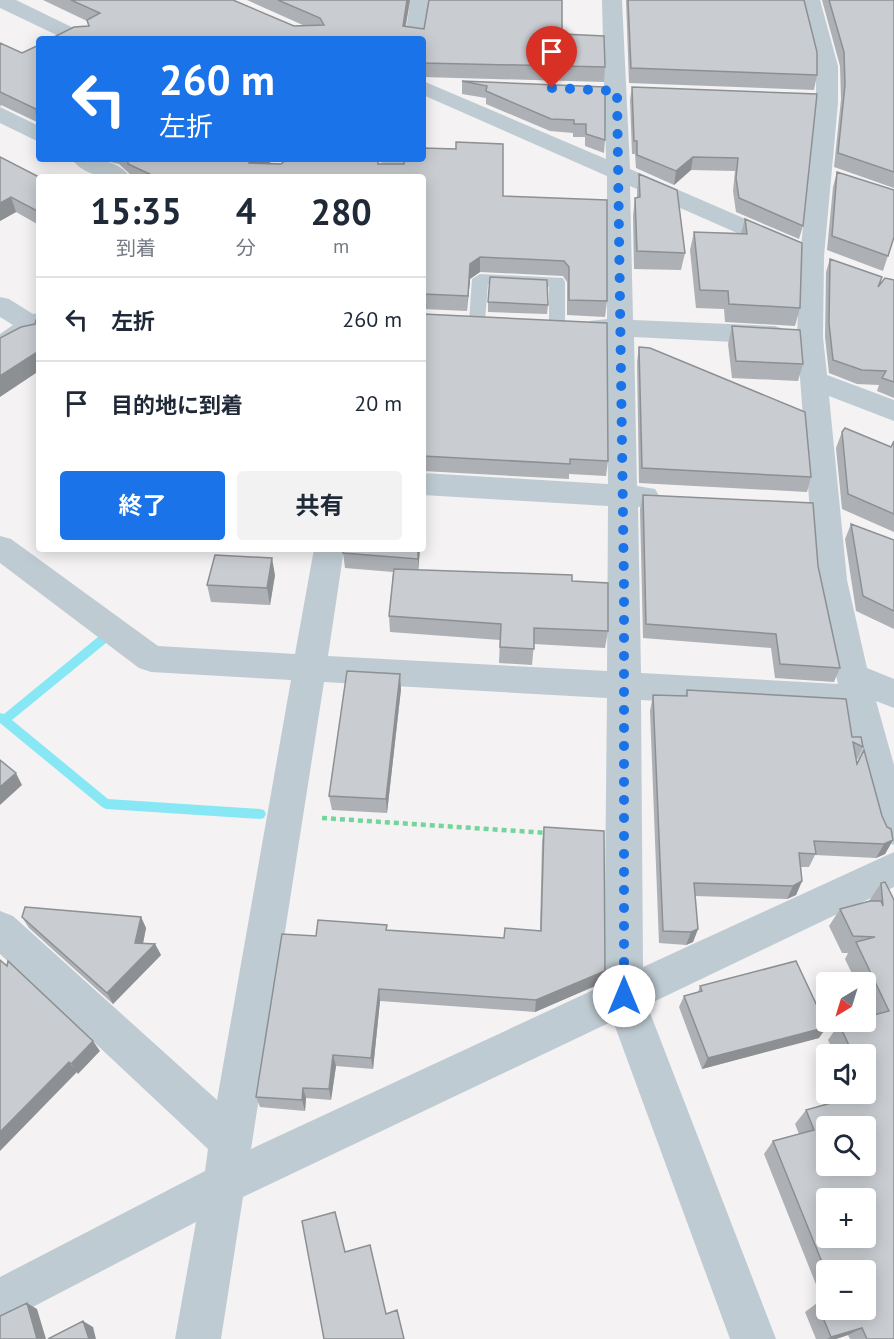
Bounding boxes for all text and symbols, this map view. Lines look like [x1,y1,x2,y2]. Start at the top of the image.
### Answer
pin [526,26,577,88]
icon: arrive [535,35,568,68]
text: 260 m [159,52,275,107]
icon: left [60,60,138,138]
text: 左折 [159,109,213,143]
text: 15:35 [90,187,182,234]
text: 4 [236,187,256,234]
text: 280 [310,188,372,235]
text: m [333,233,349,259]
text: 到着 [116,235,156,261]
text: 分 [236,235,256,261]
icon: left [60,303,93,336]
text: 260 m [342,305,402,333]
text: 左折 [111,307,155,335]
icon: arrive [60,387,93,420]
text: 20 m [354,389,402,417]
text: 目的地に到着 [111,391,243,419]
button: 終了 [60,471,225,540]
button: 共有 [237,471,402,540]
position arrow [592,964,656,1028]
north arrow [816,972,876,1032]
map controls [816,972,876,1320]
button: sound [816,1044,876,1104]
button: search [816,1116,876,1176]
button: + [816,1188,876,1248]
button: − [816,1260,876,1320]

